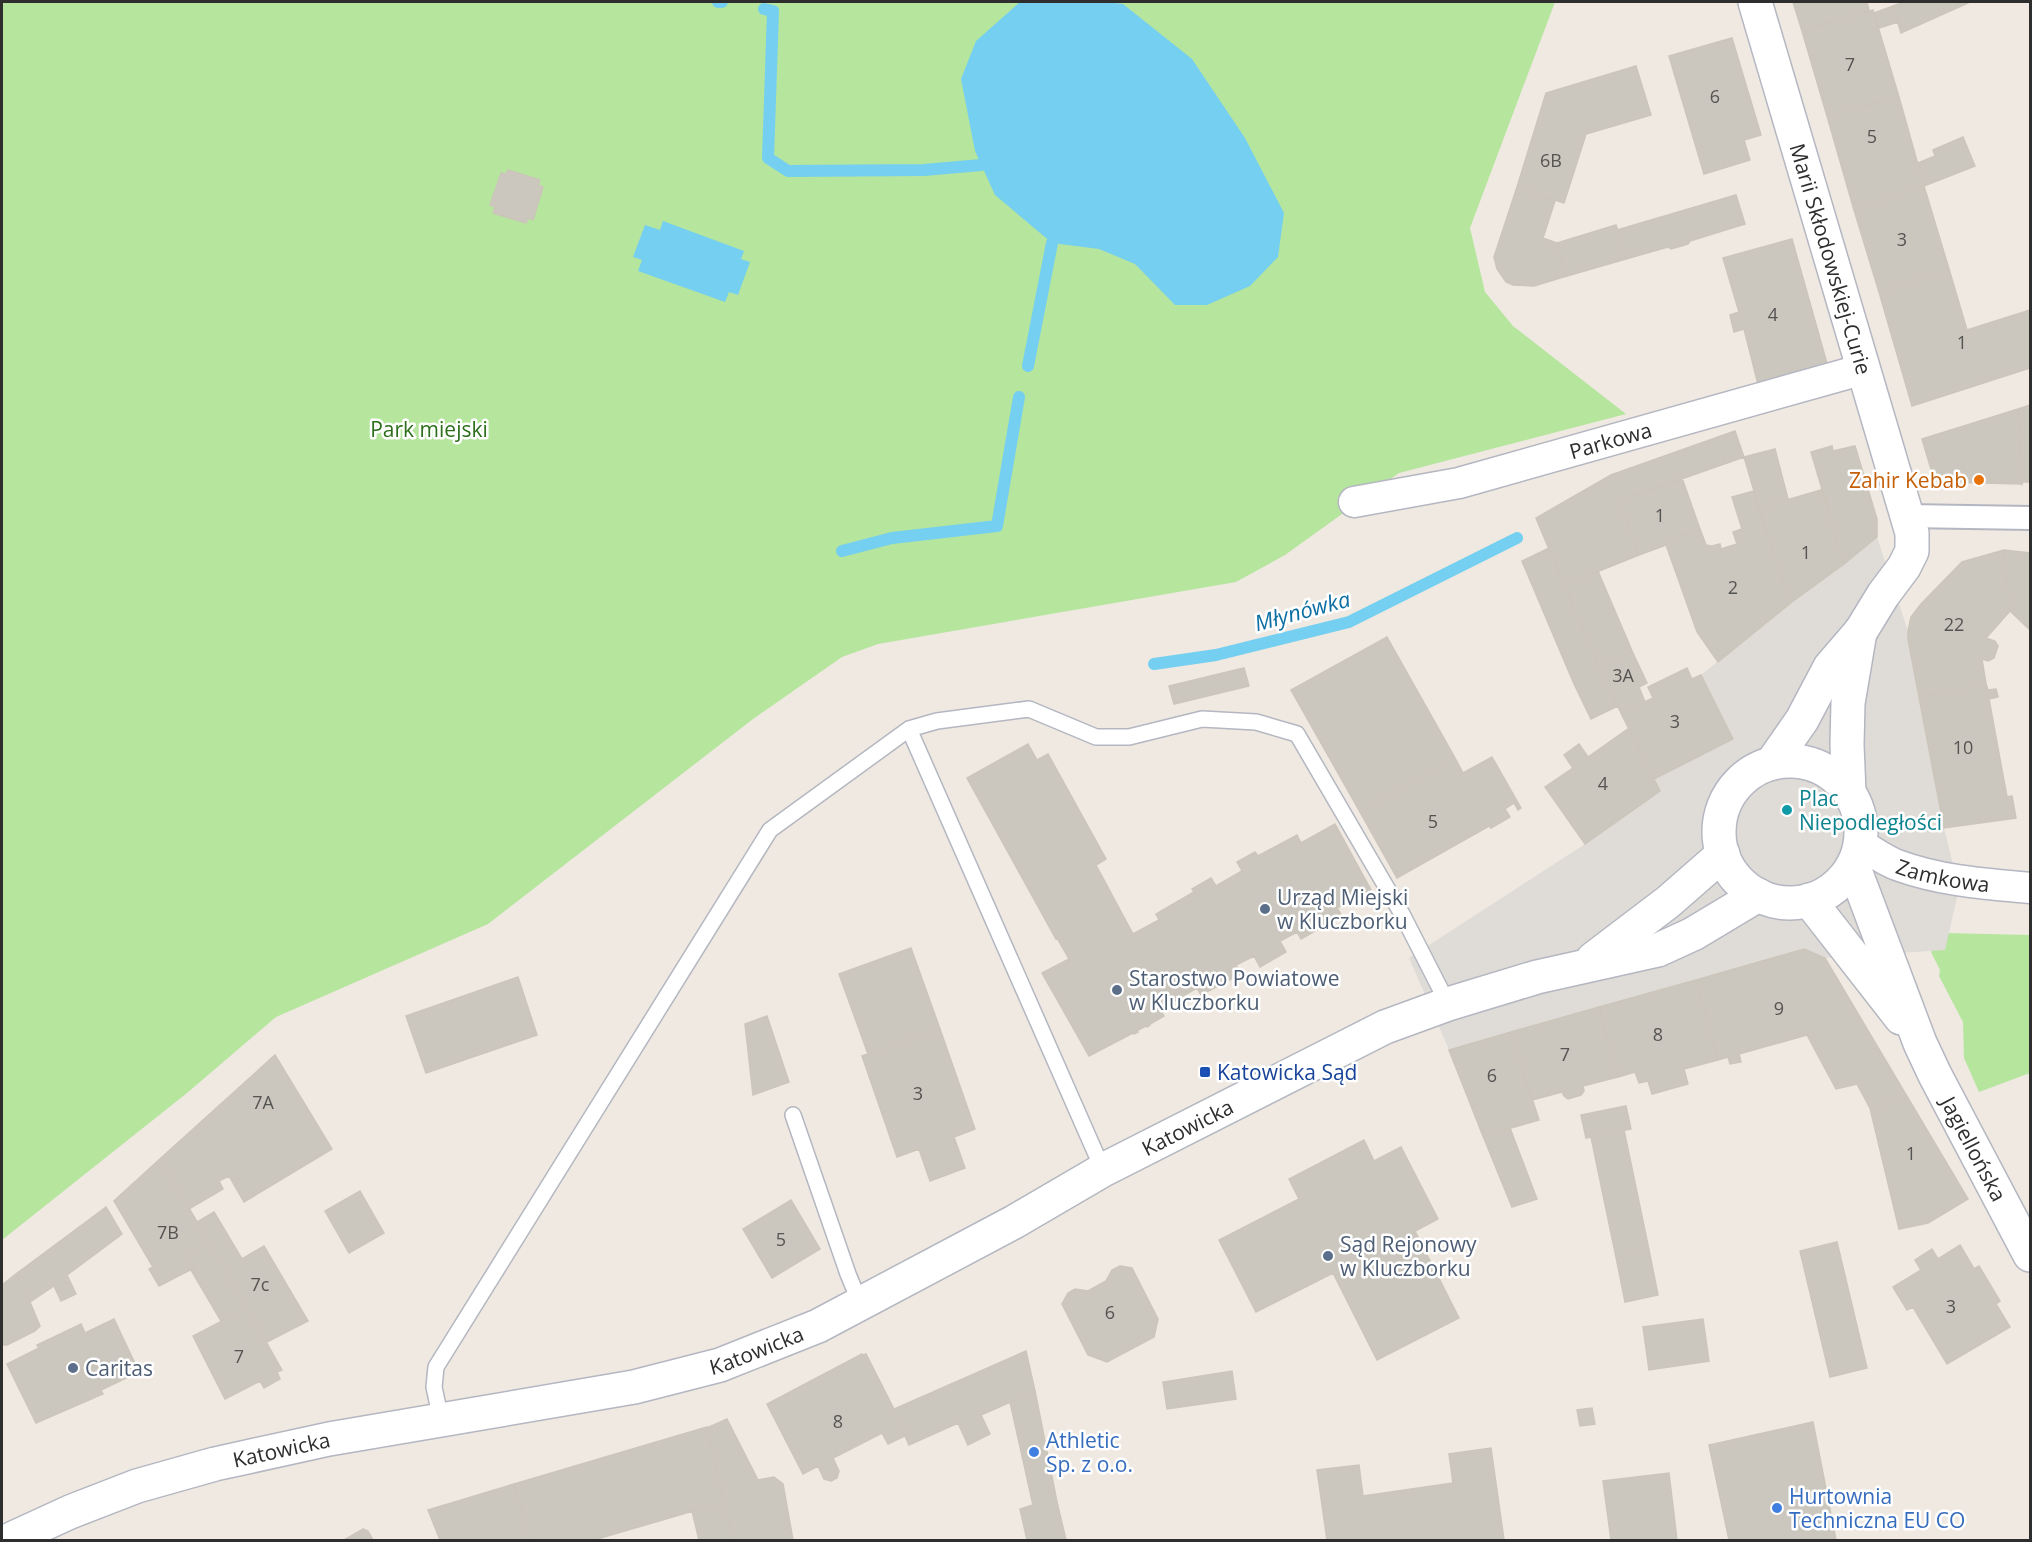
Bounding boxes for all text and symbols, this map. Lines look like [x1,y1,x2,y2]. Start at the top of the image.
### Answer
house number: 7 [1845,52,1855,76]
house number: 6 [1710,84,1720,108]
house number: 5 [1867,124,1877,148]
street label: Marii Skłodowskiej-Curie [1784,140,1878,378]
house number: 6B [1540,148,1562,172]
house number: 3 [1897,227,1907,251]
house number: 4 [1768,302,1778,326]
house number: 1 [1957,330,1967,354]
park label: Park miejski [370,415,488,443]
street label: Parkowa [1566,415,1655,465]
place label: Zahir Kebab [1849,466,1967,494]
marker: Zahir Kebab [1972,473,1986,487]
house number: 1 [1655,503,1665,527]
house number: 1 [1801,540,1811,564]
house number: 2 [1728,575,1738,599]
water label: Młynówka [1251,583,1353,637]
house number: 22 [1944,612,1964,636]
house number: 3A [1612,663,1634,687]
house number: 3 [1670,709,1680,733]
house number: 10 [1953,735,1973,759]
house number: 4 [1598,771,1608,795]
place label: Plac Niepodległości [1799,784,1942,836]
marker: Plac Niepodległości [1780,803,1794,817]
house number: 5 [1428,809,1438,833]
street label: Zamkowa [1892,852,1991,898]
place label: Urząd Miejski w Kluczborku [1277,883,1408,935]
marker: Urząd Miejski w Kluczborku [1258,902,1272,916]
place label: Starostwo Powiatowe w Kluczborku [1129,964,1339,1016]
marker: Starostwo Powiatowe w Kluczborku [1110,983,1124,997]
house number: 9 [1774,996,1784,1020]
house number: 8 [1653,1022,1663,1046]
house number: 7 [1560,1042,1570,1066]
place label: Katowicka Sąd [1217,1058,1357,1086]
house number: 6 [1487,1063,1497,1087]
marker: Katowicka Sąd [1198,1065,1212,1079]
house number: 3 [913,1081,923,1105]
house number: 7A [252,1090,274,1114]
street label: Jagiellońska [1934,1090,2013,1206]
street label: Katowicka [1137,1092,1238,1162]
house number: 1 [1906,1141,1916,1165]
house number: 7B [157,1220,179,1244]
house number: 5 [776,1227,786,1251]
place label: Sąd Rejonowy w Kluczborku [1340,1230,1477,1282]
marker: Sąd Rejonowy w Kluczborku [1321,1249,1335,1263]
house number: 7c [251,1272,270,1296]
house number: 3 [1946,1294,1956,1318]
house number: 6 [1105,1300,1115,1324]
street label: Katowicka [706,1319,808,1381]
house number: 7 [234,1344,244,1368]
place label: Caritas [85,1354,153,1382]
marker: Caritas [66,1361,80,1375]
house number: 8 [833,1409,843,1433]
street label: Katowicka [230,1425,333,1474]
place label: Athletic Sp. z o.o. [1046,1426,1133,1478]
marker: Athletic Sp. z o.o. [1027,1445,1041,1459]
place label: Hurtownia Techniczna EU CO [1789,1482,1965,1534]
marker: Hurtownia Techniczna EU CO [1770,1501,1784,1515]

